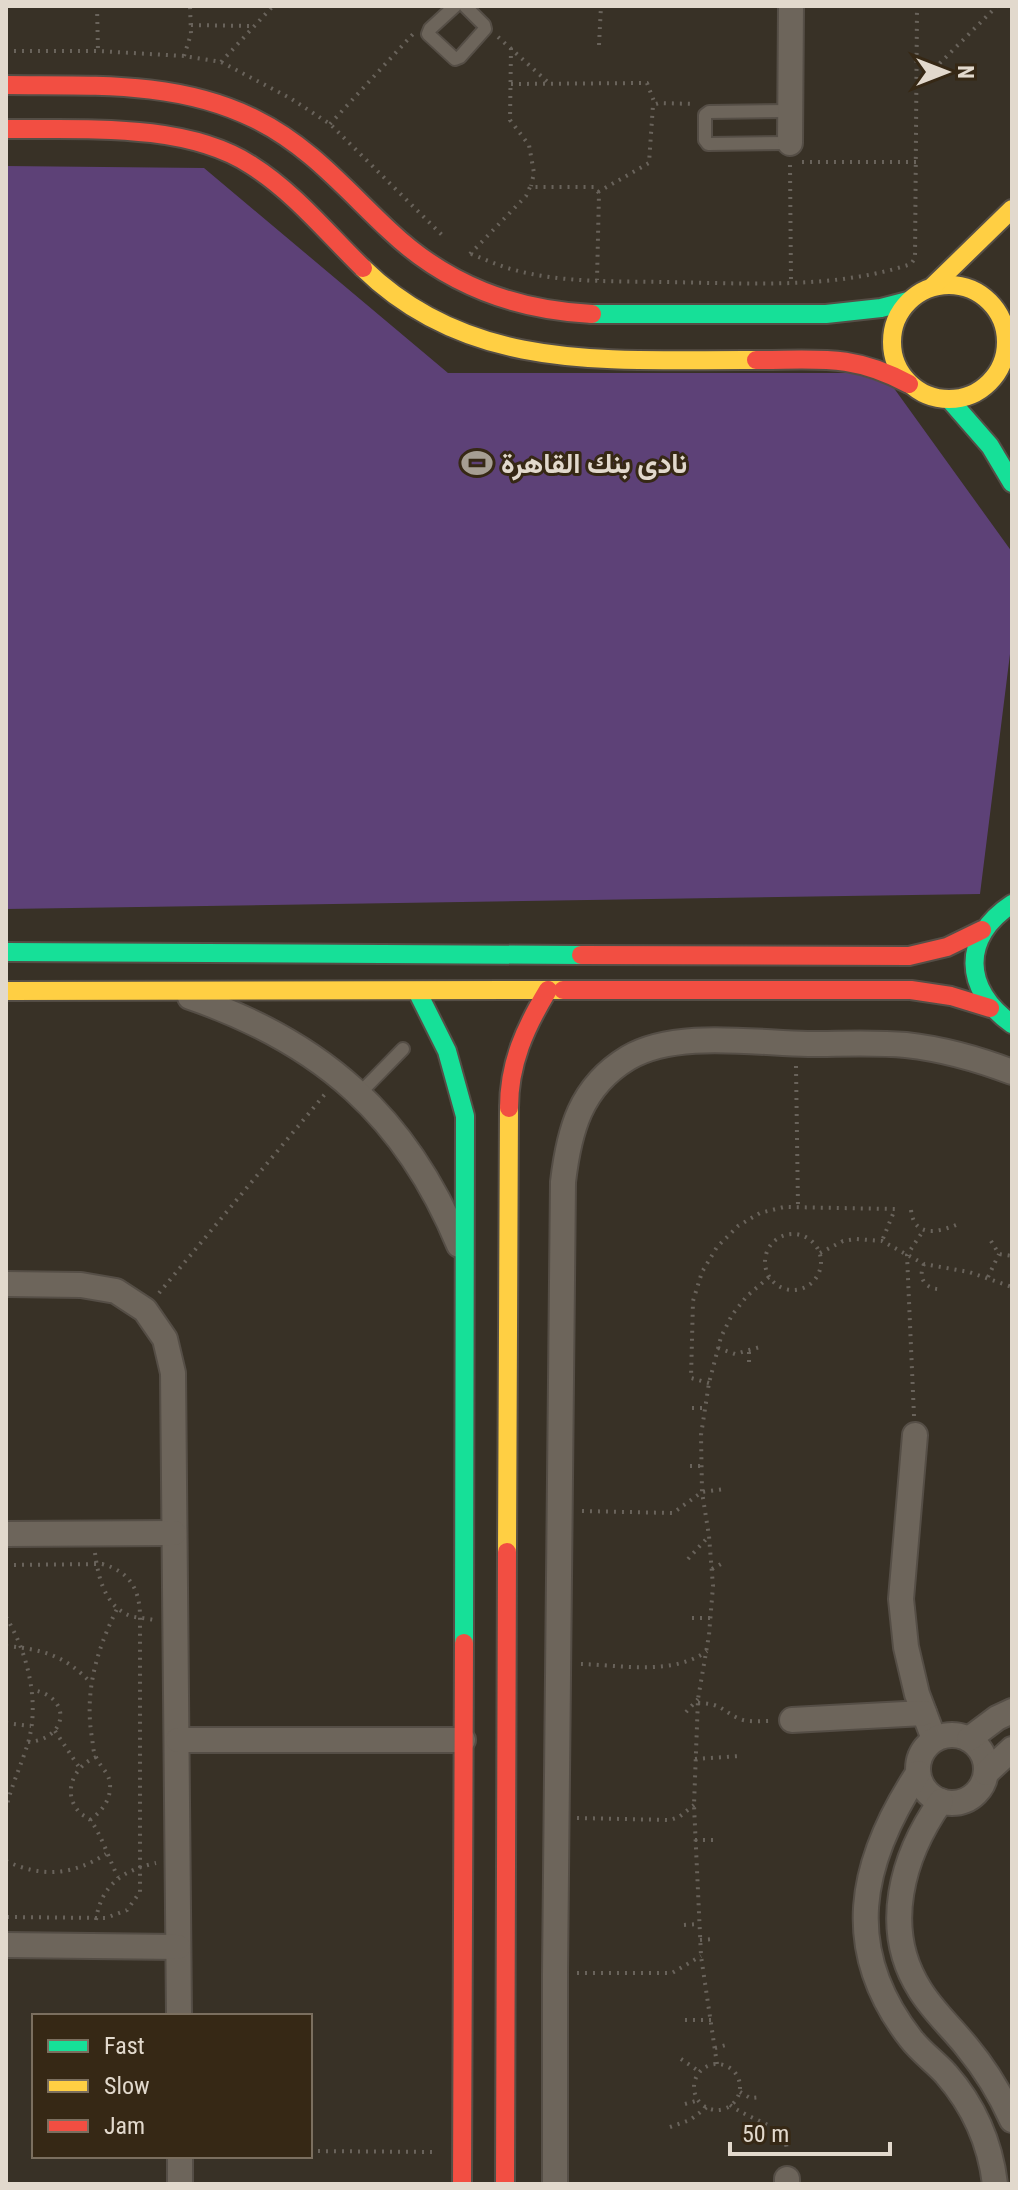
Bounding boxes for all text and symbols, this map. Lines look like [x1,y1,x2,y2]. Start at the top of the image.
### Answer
north arrow [906,32,986,112]
text: N [953,65,978,79]
sports icon: نادى بنك القاهرة [460,446,494,480]
place label: نادى بنك القاهرة [501,447,687,481]
legend [32,2014,312,2158]
text: Fast [104,2032,145,2060]
text: Slow [104,2072,150,2100]
scale bar [730,2106,890,2156]
text: Jam [104,2112,145,2140]
text: 50 m [742,2120,789,2148]

